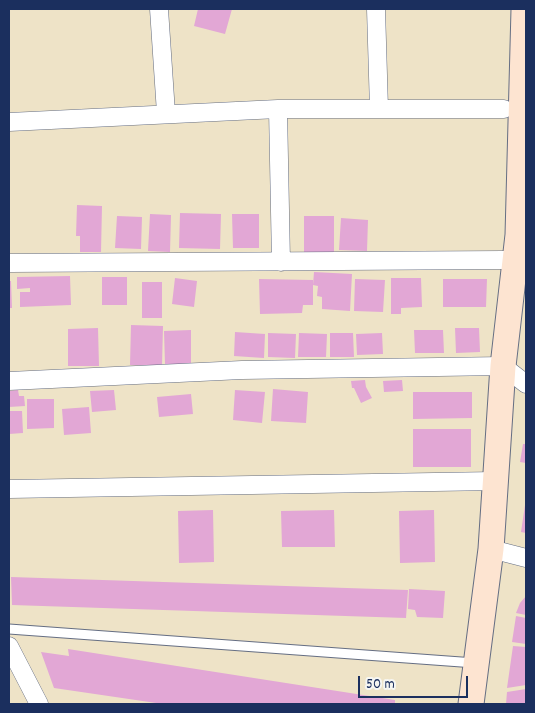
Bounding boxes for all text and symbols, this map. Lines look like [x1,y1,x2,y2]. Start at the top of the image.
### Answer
scale bar [360,666,470,698]
text: 50 m [366,674,395,696]

